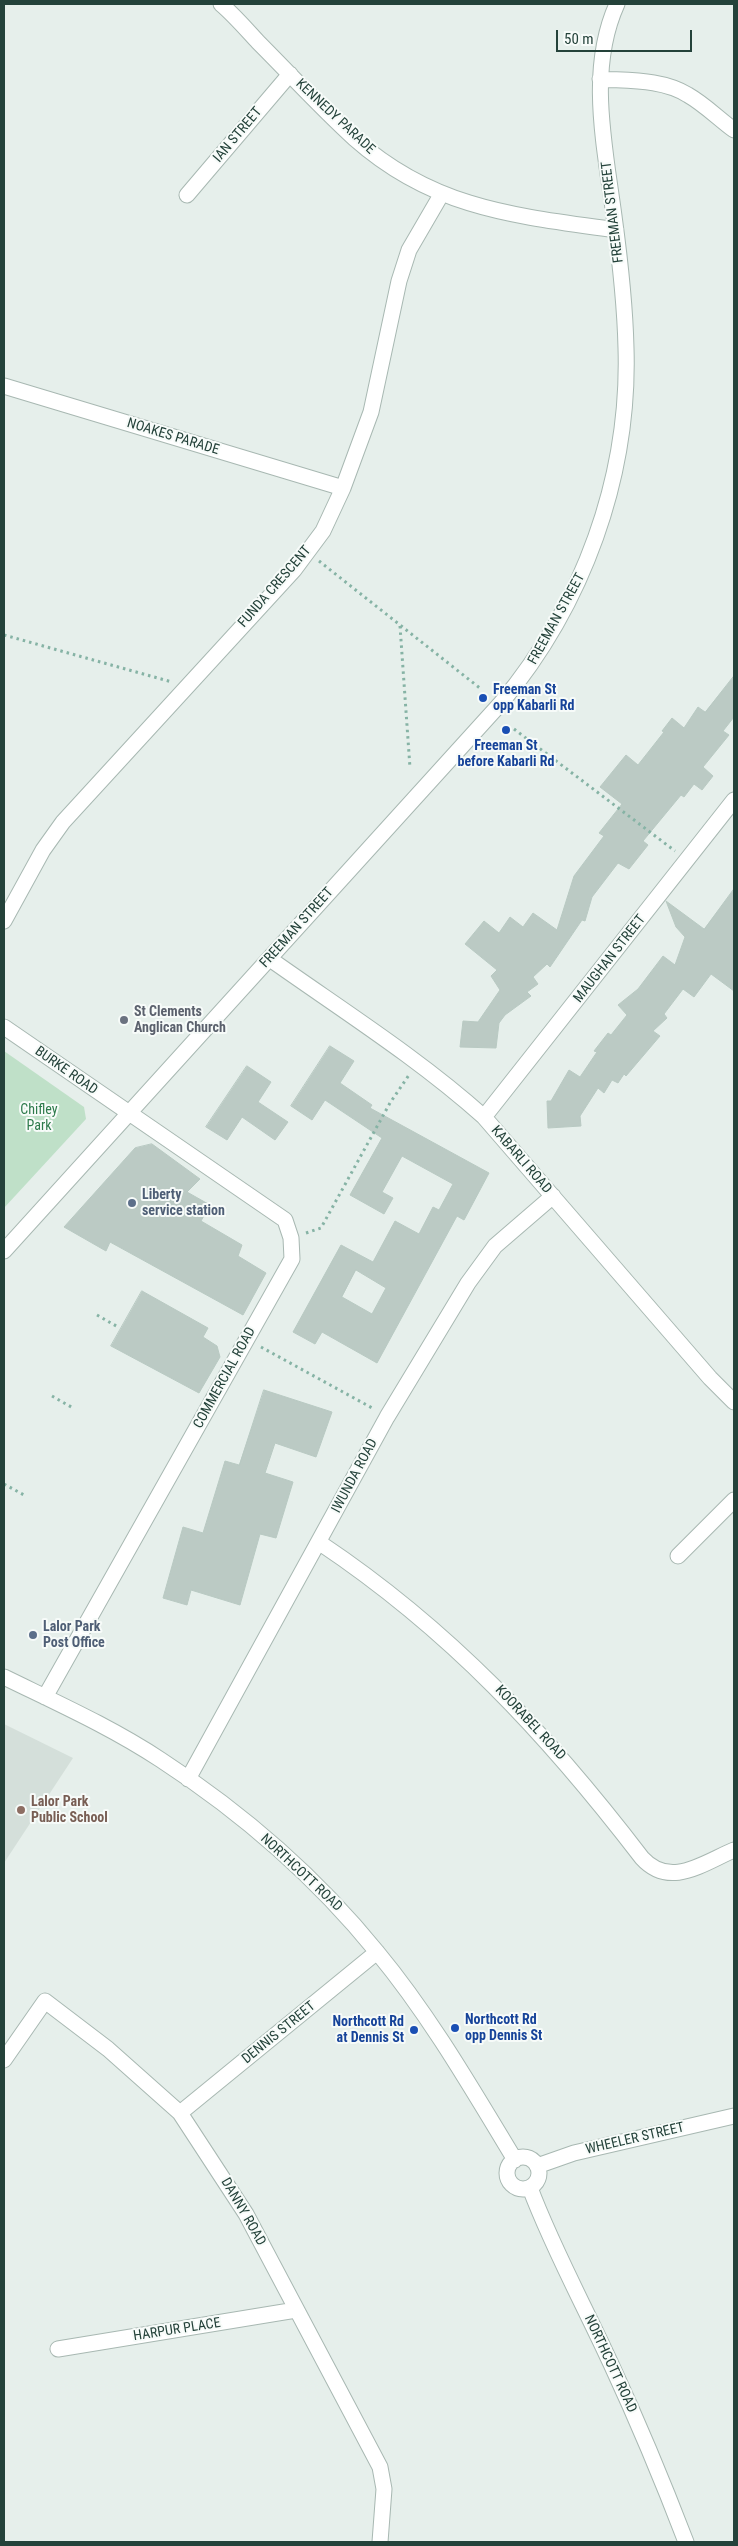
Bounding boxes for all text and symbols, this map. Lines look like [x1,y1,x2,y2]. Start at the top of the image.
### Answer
scale bar [558,20,694,52]
text: 50 m [564,30,594,48]
street label: KENNEDY PARADE [292,76,378,158]
street label: IAN STREET [210,104,266,166]
street label: FREEMAN STREET [598,160,628,264]
street label: NOAKES PARADE [125,415,221,459]
street label: FUNDA CRESCENT [235,543,315,631]
street label: FREEMAN STREET [525,570,589,668]
place label: Freeman St opp Kabarli Rd [493,682,575,714]
marker: Freeman St opp Kabarli Rd [477,692,489,704]
marker: Freeman St before Kabarli Rd [500,724,512,736]
place label: Freeman St before Kabarli Rd [457,738,555,770]
street label: FREEMAN STREET [257,884,337,972]
street label: MAUGHAN STREET [570,912,650,1006]
place label: St Clements Anglican Church [134,1004,226,1036]
marker: St Clements Anglican Church [118,1014,130,1026]
street label: BURKE ROAD [31,1043,101,1099]
park label: Chifley Park [20,1102,58,1134]
street label: KABARLI ROAD [487,1123,555,1197]
place label: Liberty service station [142,1187,225,1220]
marker: Liberty service station [126,1197,138,1209]
street label: COMMERCIAL ROAD [190,1324,260,1432]
street label: IWUNDA ROAD [328,1436,382,1516]
place label: Lalor Park Post Office [43,1619,105,1651]
marker: Lalor Park Post Office [27,1629,39,1641]
street label: KOORABEL ROAD [491,1682,569,1764]
place label: Lalor Park Public School [31,1794,108,1826]
marker: Lalor Park Public School [15,1804,27,1816]
street label: NORTHCOTT ROAD [257,1831,345,1915]
street label: DENNIS STREET [239,1998,319,2068]
place label: Northcott Rd opp Dennis St [465,2012,542,2044]
place label: Northcott Rd at Dennis St [332,2014,404,2046]
marker: Northcott Rd opp Dennis St [449,2022,461,2034]
marker: Northcott Rd at Dennis St [408,2024,420,2036]
street label: WHEELER STREET [584,2119,686,2159]
street label: DANNY ROAD [217,2175,269,2249]
street label: NORTHCOTT ROAD [580,2313,640,2415]
street label: HARPUR PLACE [132,2315,222,2345]

